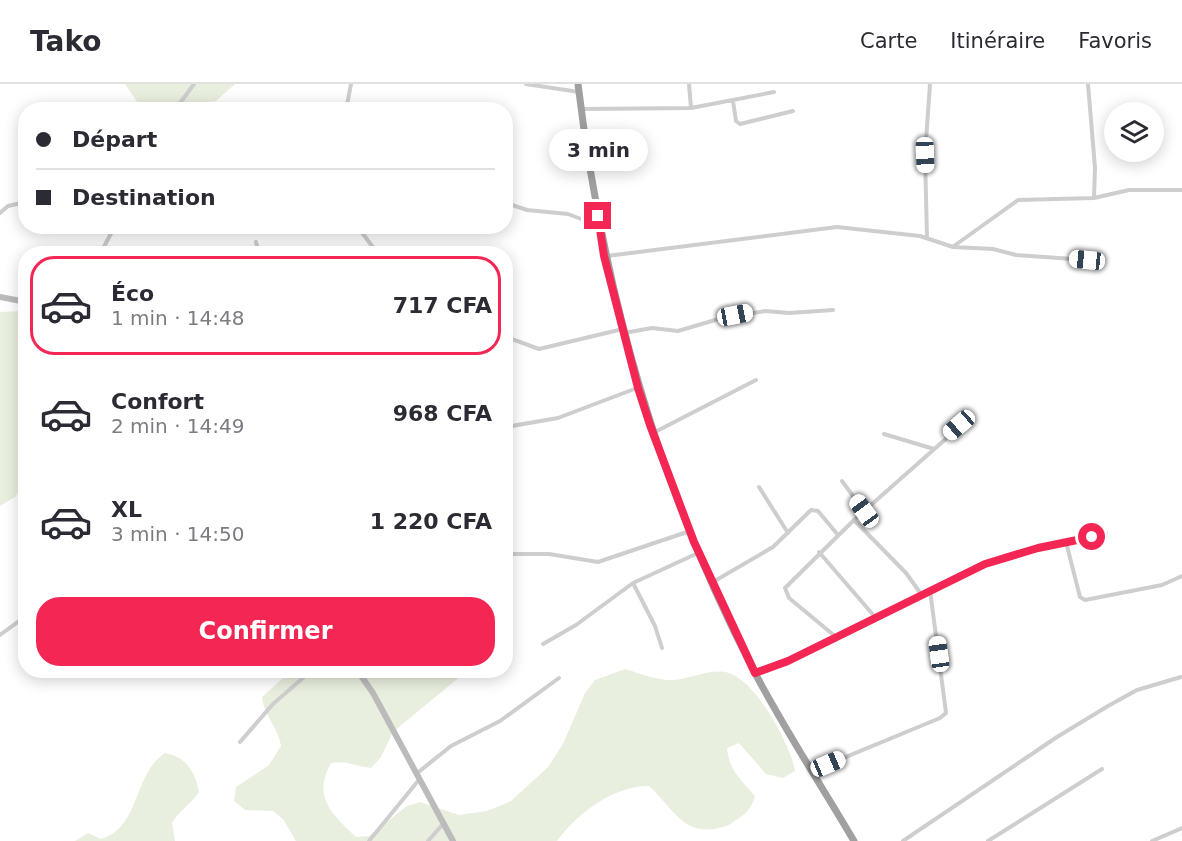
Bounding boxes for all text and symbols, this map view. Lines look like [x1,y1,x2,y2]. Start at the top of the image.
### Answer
text: Tako [30,25,102,58]
text: Carte [860,29,917,53]
text: Itinéraire [950,29,1045,53]
text: Favoris [1078,29,1152,53]
map controls [1104,102,1164,162]
button: layers [1104,102,1164,162]
text: Départ [72,127,157,152]
callout: 3 min [548,129,648,171]
car [915,137,935,173]
text: 3 min [567,138,630,162]
text: Destination [72,185,216,210]
route end [584,202,611,229]
car [1068,249,1106,271]
icon: car [39,279,93,333]
text: Éco [111,281,154,306]
text: 717 CFA [393,293,492,318]
car [716,303,754,327]
text: 1 min · 14:48 [111,306,245,330]
icon: car [39,387,93,441]
text: Confort [111,389,204,414]
text: 968 CFA [393,401,492,426]
car [940,406,978,444]
text: 2 min · 14:49 [111,414,245,438]
car [846,491,882,531]
icon: car [39,495,93,549]
text: XL [111,497,142,522]
text: 1 220 CFA [370,509,492,534]
text: 3 min · 14:50 [111,522,245,546]
route start [1078,523,1105,550]
button: Confirmer [36,597,495,666]
car [928,635,950,673]
car [808,749,848,779]

